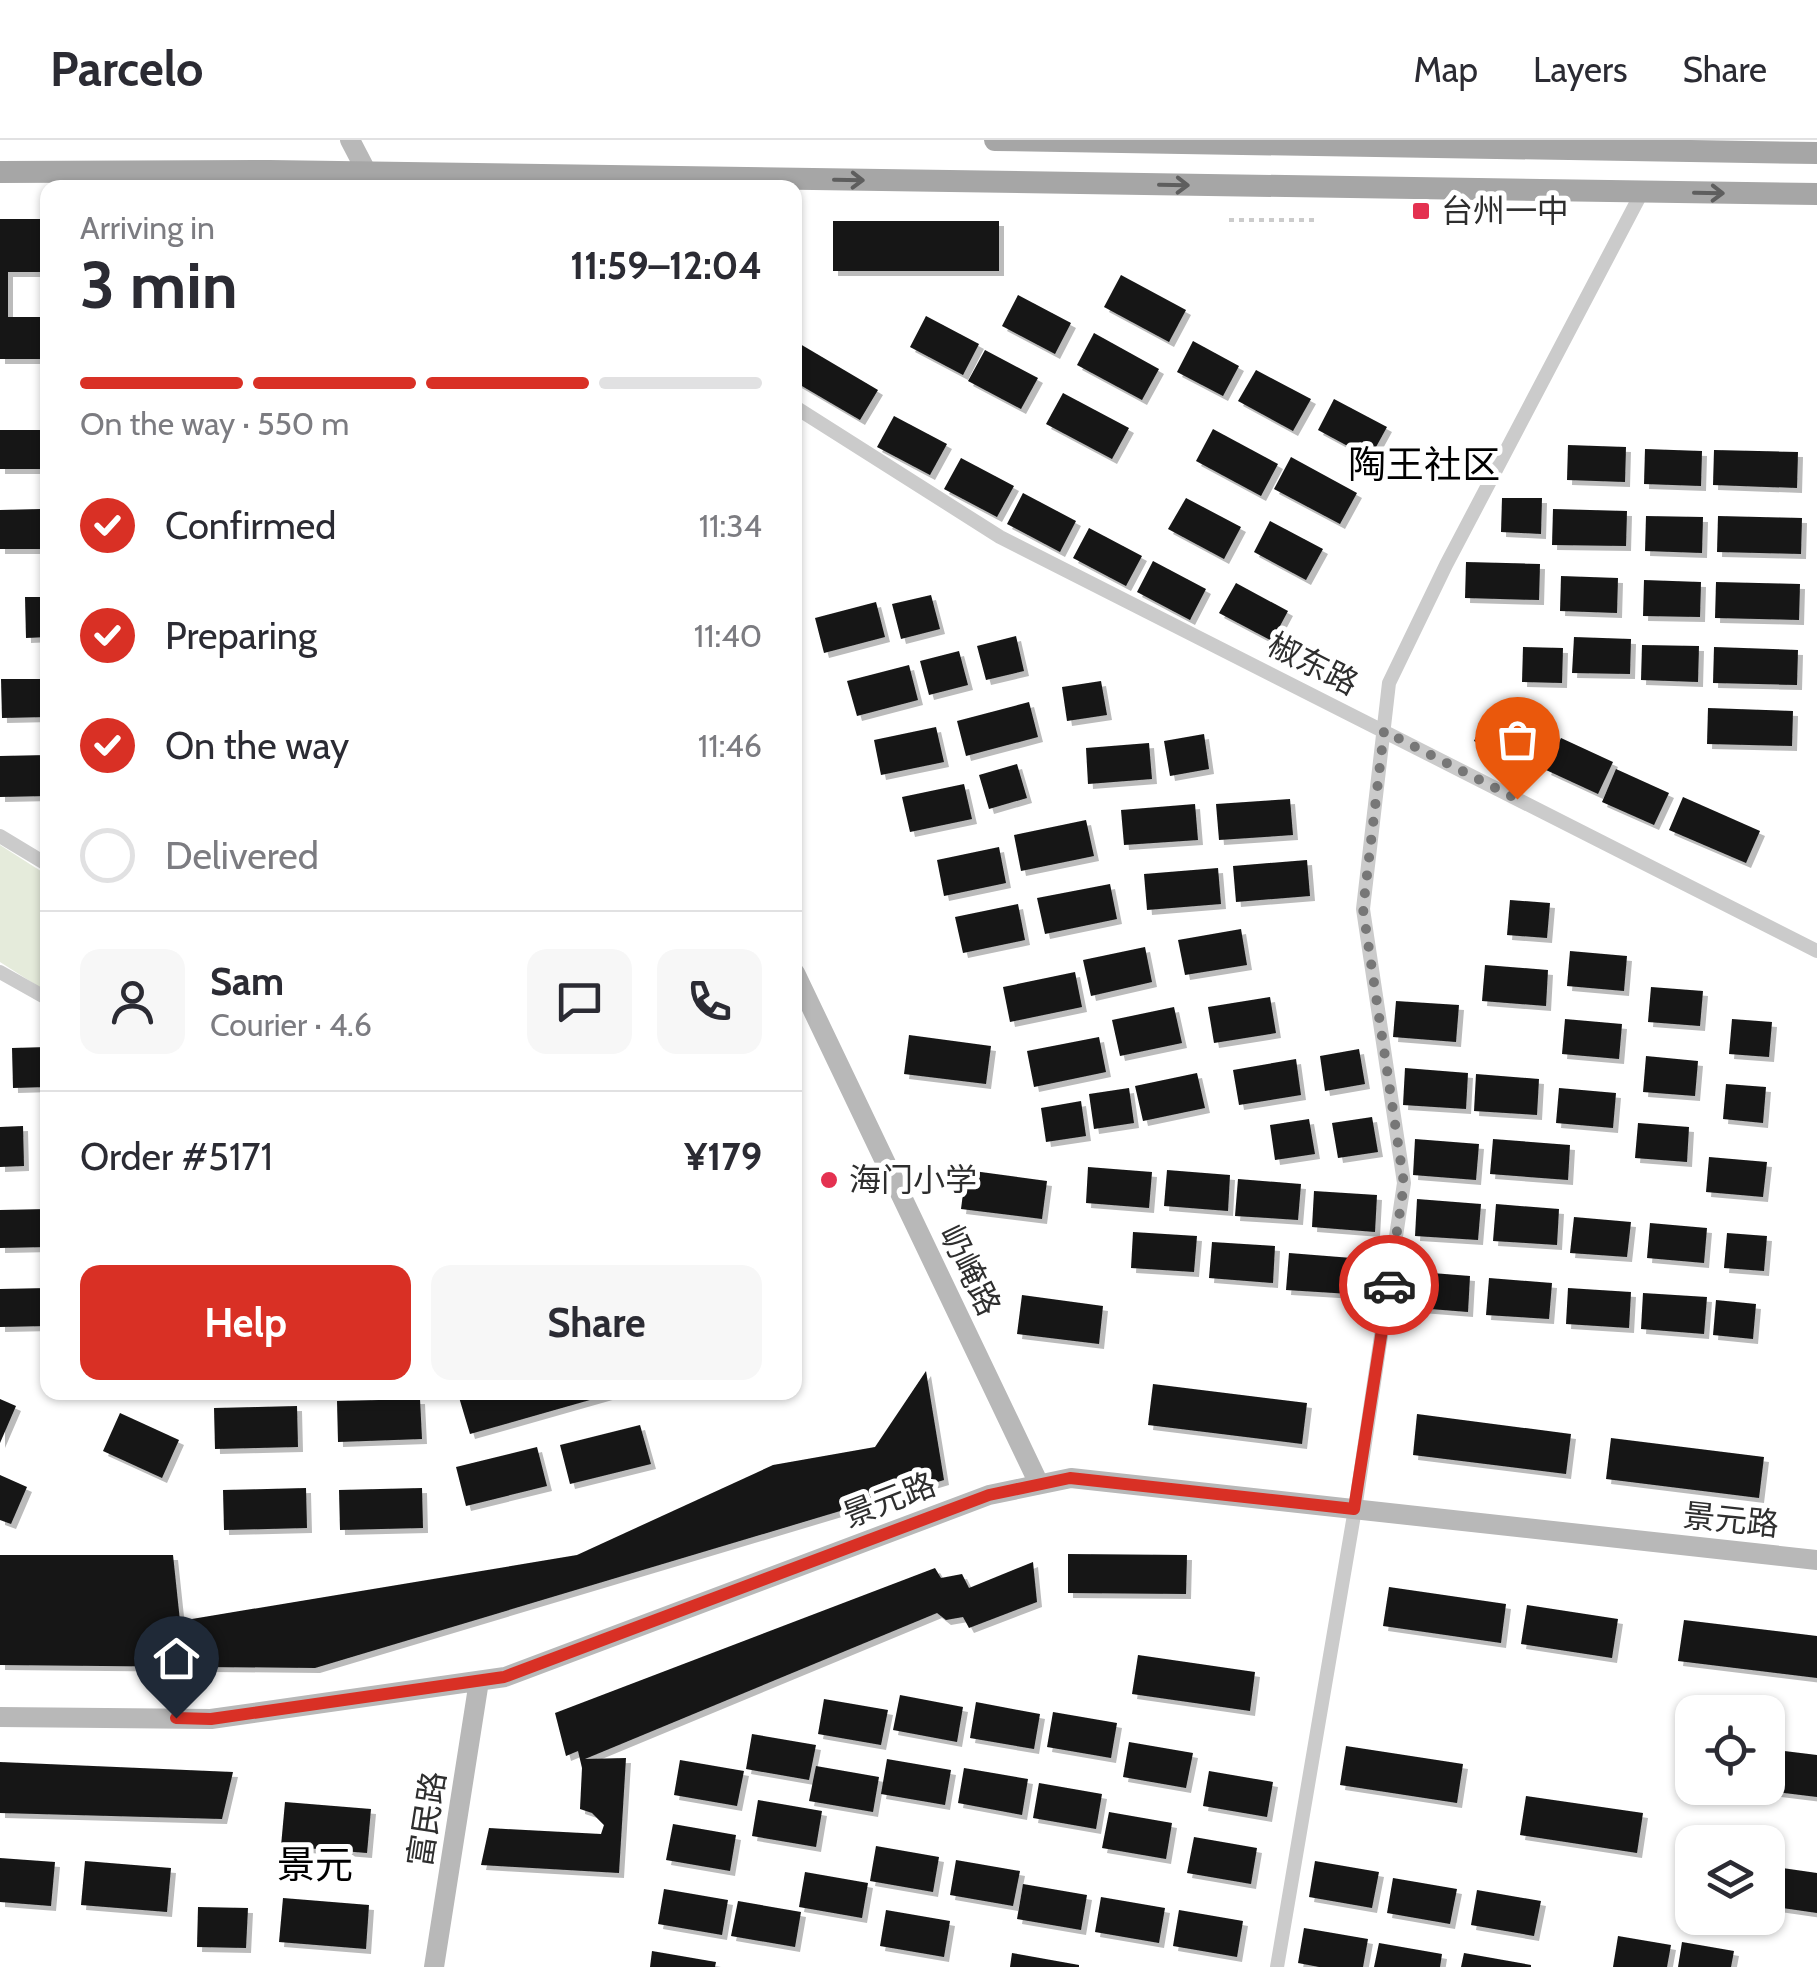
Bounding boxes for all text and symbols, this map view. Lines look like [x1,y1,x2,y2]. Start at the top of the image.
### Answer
text: Parcelo [50,40,203,98]
text: Map [1414,48,1478,91]
text: Layers [1533,48,1627,91]
text: Share [1682,48,1767,91]
one-way arrow [832,170,864,189]
one-way arrow [1157,175,1189,194]
one-way arrow [1692,183,1724,202]
place label: 台州一中 [1441,191,1569,230]
marker: 台州一中 [1410,200,1432,222]
text: Arriving in [80,208,215,247]
text: 11:59–12:04 [570,242,762,289]
text: 3 min [80,245,238,324]
text: On the way · 550 m [80,404,349,443]
district label: 陶王社区 [1348,441,1500,488]
icon: check [80,498,135,553]
text: Confirmed [165,502,336,549]
text: 11:34 [699,506,762,545]
icon: check [80,608,135,663]
text: Preparing [165,612,317,659]
text: 11:40 [694,616,762,655]
street label: 椒东路 [1262,624,1365,703]
pin [1475,697,1560,800]
icon: bag [1490,712,1545,767]
icon: check [80,718,135,773]
text: On the way [165,722,349,769]
text: 11:46 [698,726,762,765]
text: Delivered [165,832,319,879]
button: person [80,949,185,1054]
button: chat [527,949,632,1054]
button: phone [657,949,762,1054]
text: Sam [210,958,284,1005]
text: Courier · 4.6 [210,1005,372,1044]
text: Order #5171 [80,1133,273,1180]
text: ¥179 [684,1133,762,1180]
place label: 海门小学 [849,1160,977,1199]
marker: 海门小学 [818,1169,840,1191]
street label: 屷崦路 [932,1218,1009,1321]
courier [1339,1235,1439,1335]
icon: car [1362,1258,1417,1313]
button: Help [80,1265,411,1380]
button: Share [431,1265,762,1380]
street label: 景元路 [837,1464,941,1535]
street label: 景元路 [1681,1495,1781,1544]
pin [134,1616,219,1719]
icon: home [149,1631,204,1686]
map controls [1675,1695,1785,1935]
button: locate [1675,1695,1785,1805]
street label: 富民路 [400,1768,453,1869]
button: layers [1675,1825,1785,1935]
district label: 景元 [277,1841,353,1888]

